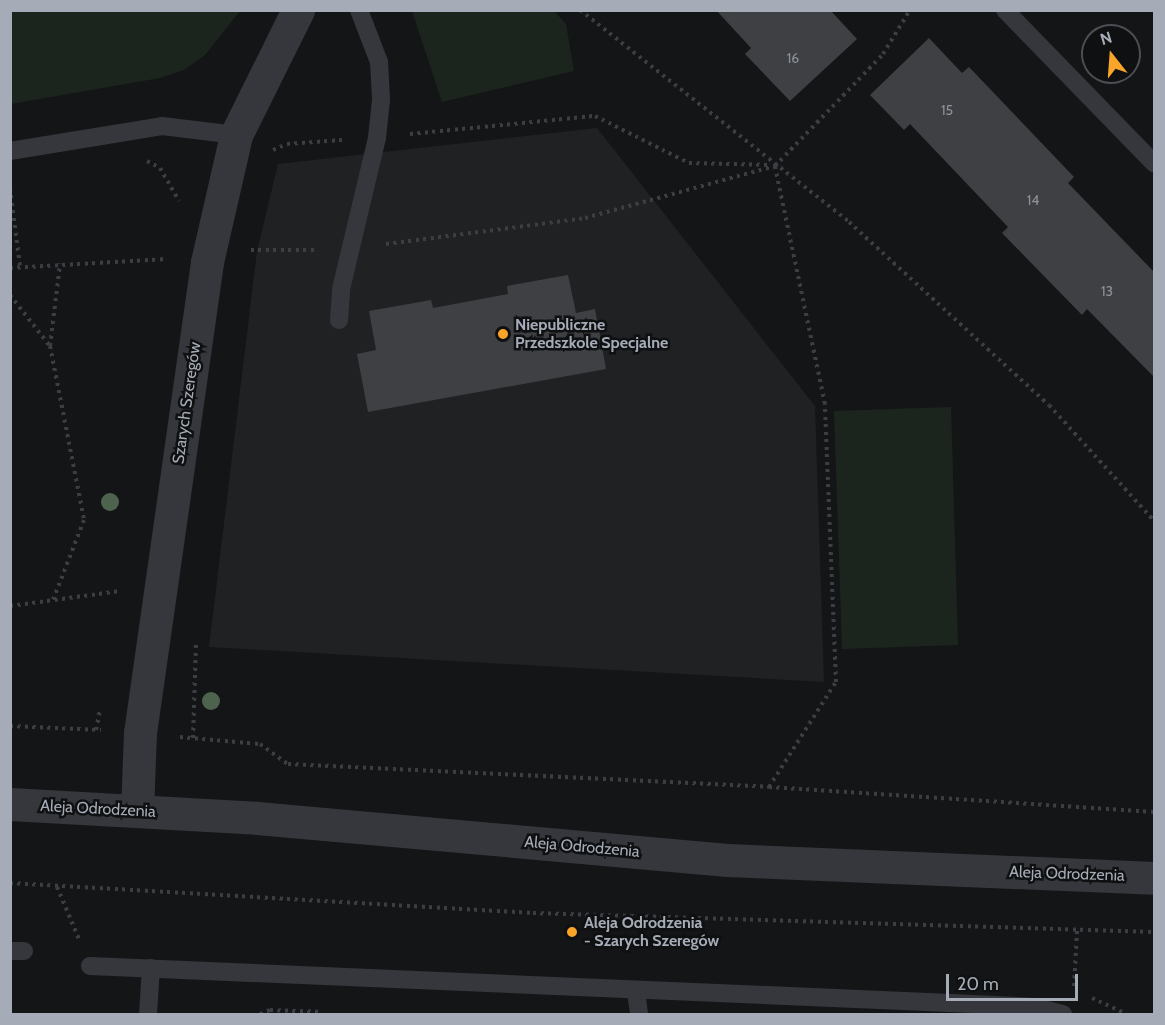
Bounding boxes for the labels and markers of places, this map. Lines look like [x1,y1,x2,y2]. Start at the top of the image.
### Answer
place label: Niepubliczne Przedszkole Specjalne [515,315,668,353]
marker: Niepubliczne Przedszkole Specjalne [496,327,510,341]
place label: Aleja Odrodzenia - Szarych Szeregów [584,913,719,951]
marker: Aleja Odrodzenia - Szarych Szeregów [565,925,579,939]

